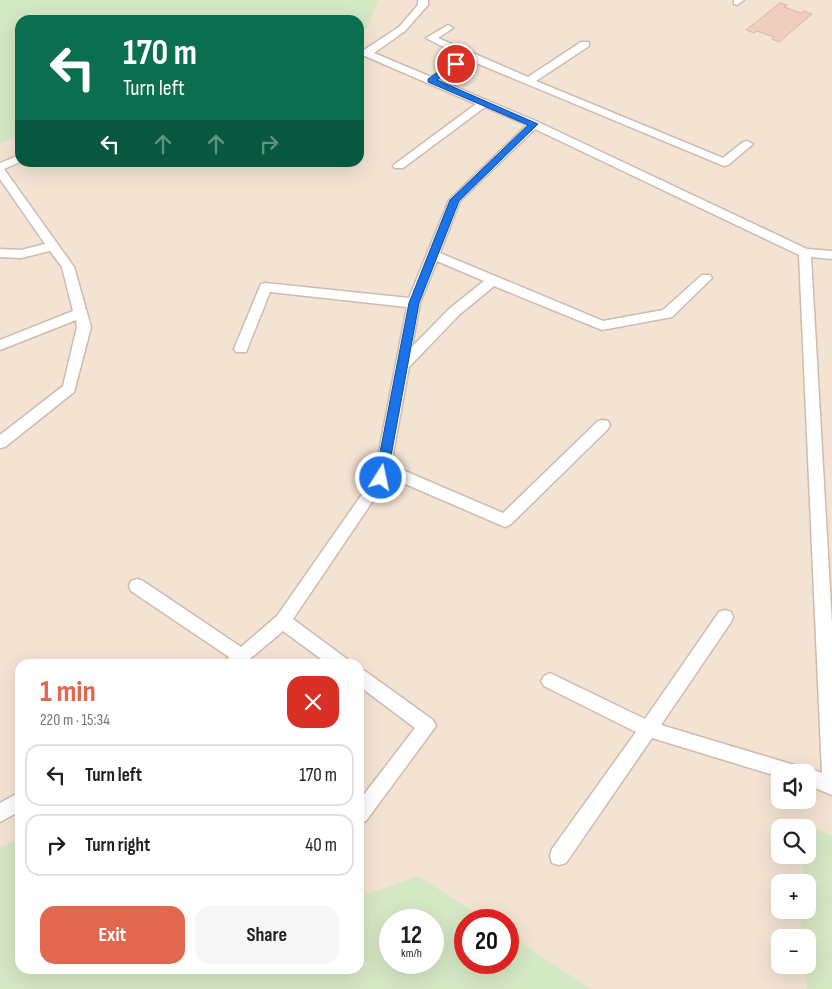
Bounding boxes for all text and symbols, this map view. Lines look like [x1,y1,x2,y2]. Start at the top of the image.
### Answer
text: 170 m [123,32,197,75]
icon: left [40,35,105,100]
pin [435,43,477,85]
icon: arrive [442,50,470,78]
text: Turn left [123,75,185,102]
icon: left [96,130,124,158]
icon: ahead [149,130,177,158]
icon: ahead [202,130,230,158]
icon: right [255,130,283,158]
position arrow [354,451,406,503]
text: 1 min [40,674,96,710]
button: close [287,676,339,728]
text: 220 m · 15:34 [40,711,110,730]
icon: left [42,761,70,789]
text: Turn left [85,764,142,787]
text: 170 m [299,764,337,787]
map controls [771,764,816,974]
button: sound [771,764,816,809]
button: search [771,819,816,864]
icon: right [42,831,70,859]
text: Turn right [85,834,150,857]
text: 40 m [305,834,337,857]
button: + [771,874,816,919]
button: Exit [40,906,185,964]
button: Share [195,906,339,964]
speed limit sign: 20 [454,909,519,974]
text: 12 [401,920,422,951]
button: − [771,929,816,974]
text: km/h [401,946,422,961]

